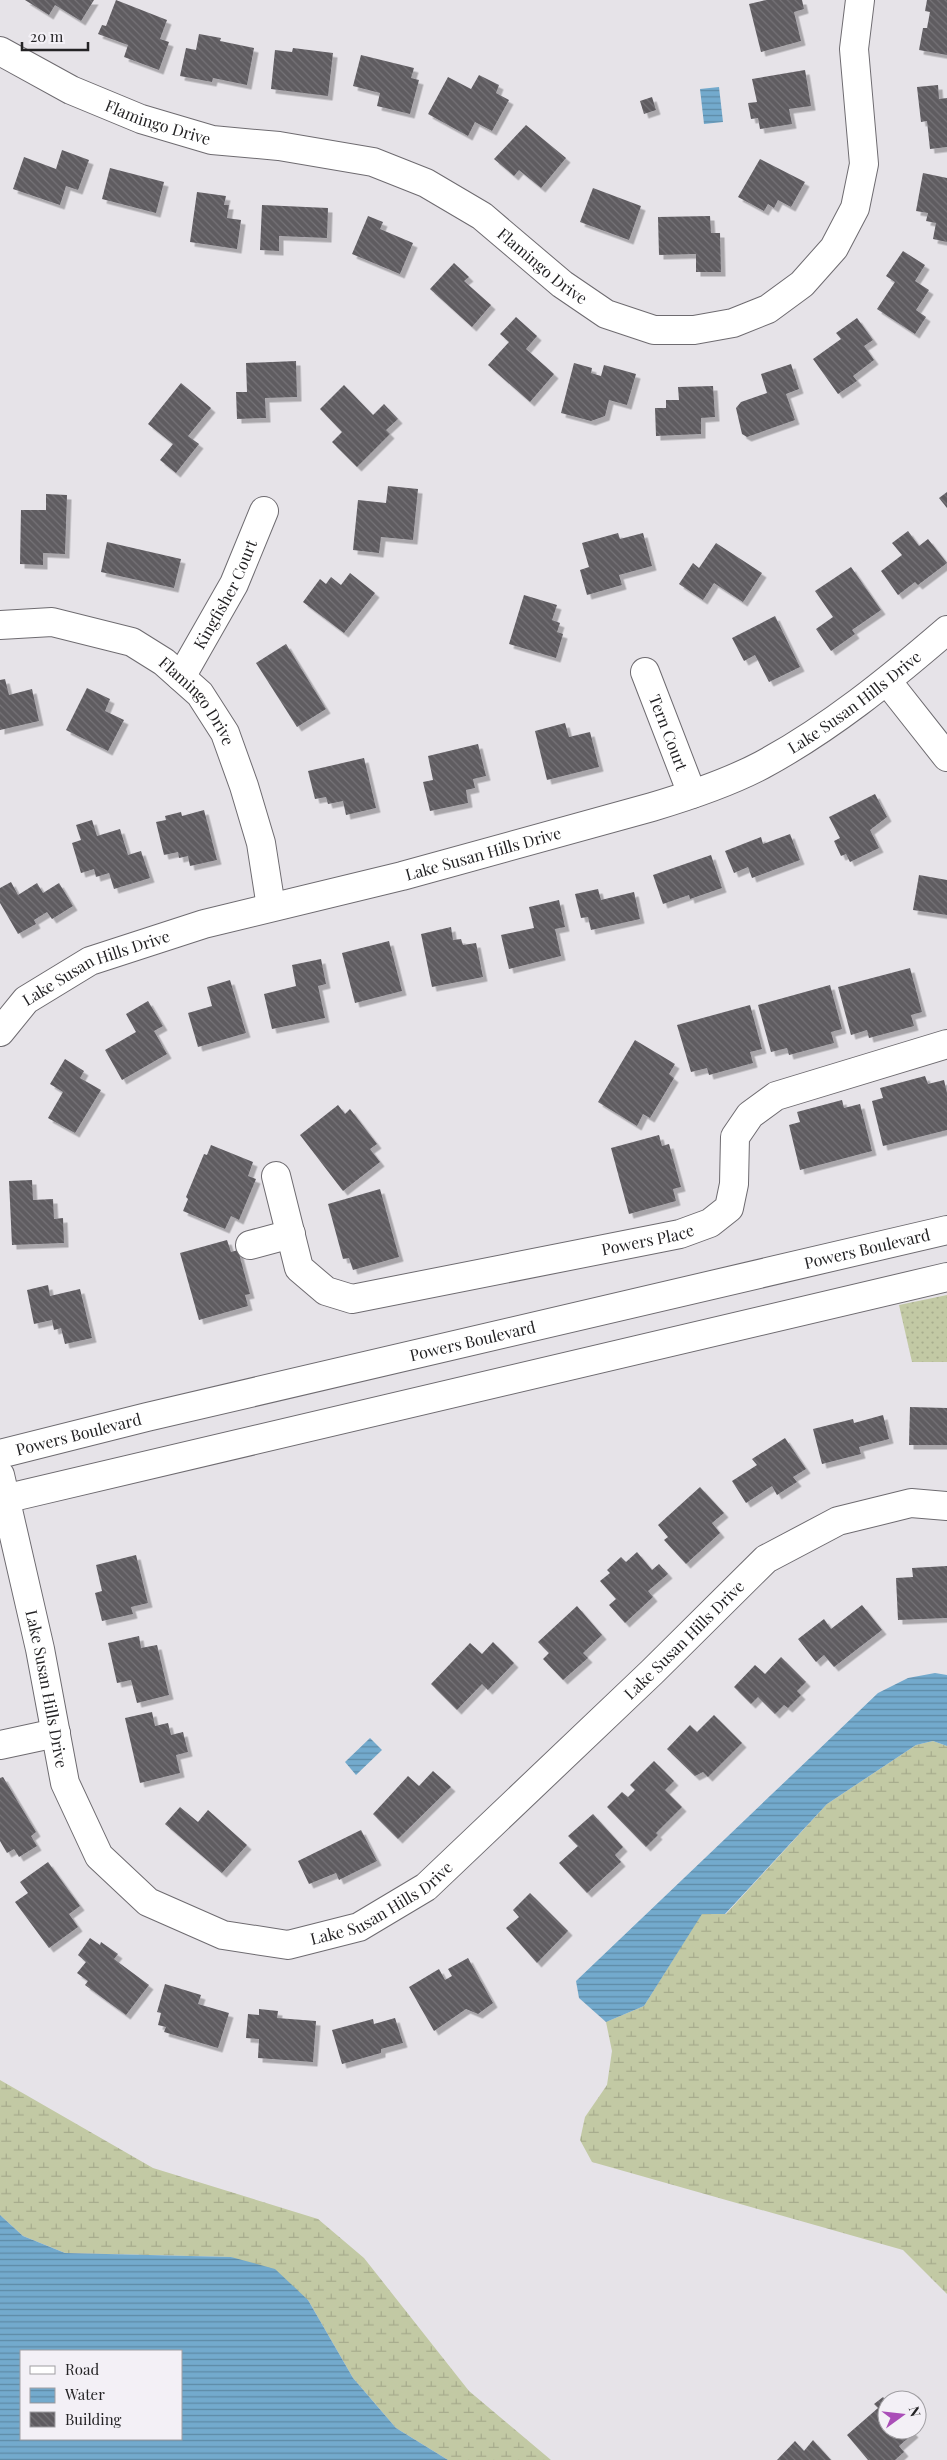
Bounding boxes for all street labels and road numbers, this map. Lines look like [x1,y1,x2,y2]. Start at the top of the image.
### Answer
street label: Flamingo Drive [102,94,213,149]
street label: Flamingo Drive [493,223,592,308]
street label: Kingfisher Court [188,536,261,653]
street label: Lake Susan Hills Drive [784,646,925,758]
street label: Flamingo Drive [155,652,240,748]
street label: Tern Court [645,691,693,774]
street label: Lake Susan Hills Drive [403,822,563,885]
street label: Lake Susan Hills Drive [18,925,172,1010]
street label: Powers Place [599,1219,697,1259]
street label: Powers Boulevard [802,1223,932,1273]
street label: Powers Boulevard [407,1316,538,1365]
street label: Powers Boulevard [13,1408,143,1460]
street label: Lake Susan Hills Drive [619,1576,748,1703]
street label: Lake Susan Hills Drive [21,1608,73,1770]
street label: Lake Susan Hills Drive [308,1856,457,1949]

